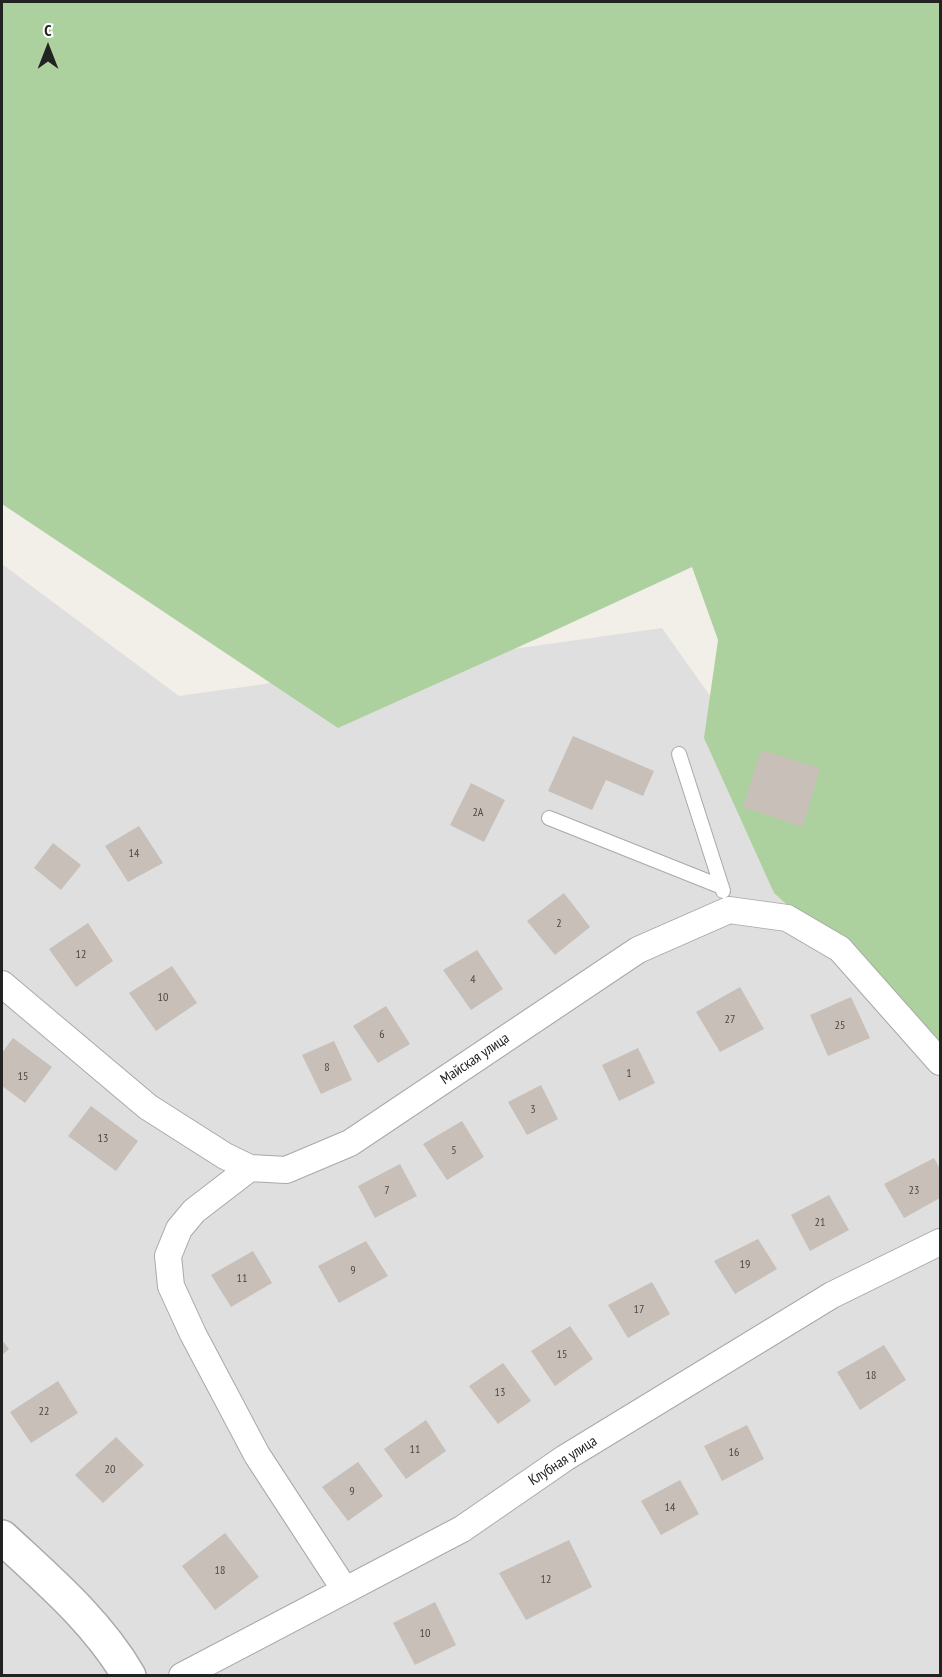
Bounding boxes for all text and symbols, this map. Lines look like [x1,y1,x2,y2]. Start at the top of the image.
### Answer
north arrow [18,18,78,78]
text: С [44,20,52,40]
house number: 2А [472,806,484,820]
house number: 14 [129,847,139,861]
house number: 2 [556,917,562,931]
house number: 12 [76,948,86,962]
house number: 4 [470,973,476,987]
house number: 10 [158,991,168,1005]
house number: 27 [725,1013,735,1027]
house number: 25 [835,1019,845,1033]
house number: 6 [379,1028,385,1042]
street label: Майская улица [437,1029,513,1089]
house number: 8 [324,1061,330,1075]
house number: 1 [626,1067,632,1081]
house number: 15 [18,1070,28,1084]
house number: 3 [530,1103,536,1117]
house number: 13 [98,1132,108,1146]
house number: 5 [451,1144,457,1158]
house number: 7 [384,1184,390,1198]
house number: 23 [909,1184,919,1198]
house number: 21 [815,1216,825,1230]
house number: 19 [740,1258,750,1272]
house number: 9 [350,1264,356,1278]
house number: 11 [237,1272,247,1286]
house number: 17 [634,1303,644,1317]
house number: 15 [557,1348,567,1362]
house number: 18 [866,1369,876,1383]
house number: 13 [495,1386,505,1400]
house number: 22 [39,1405,49,1419]
street label: Клубная улица [525,1432,601,1490]
house number: 11 [410,1443,420,1457]
house number: 16 [729,1446,739,1460]
house number: 20 [105,1463,115,1477]
house number: 9 [349,1485,355,1499]
house number: 14 [665,1501,675,1515]
house number: 18 [215,1564,225,1578]
house number: 12 [541,1573,551,1587]
house number: 10 [420,1627,430,1641]

